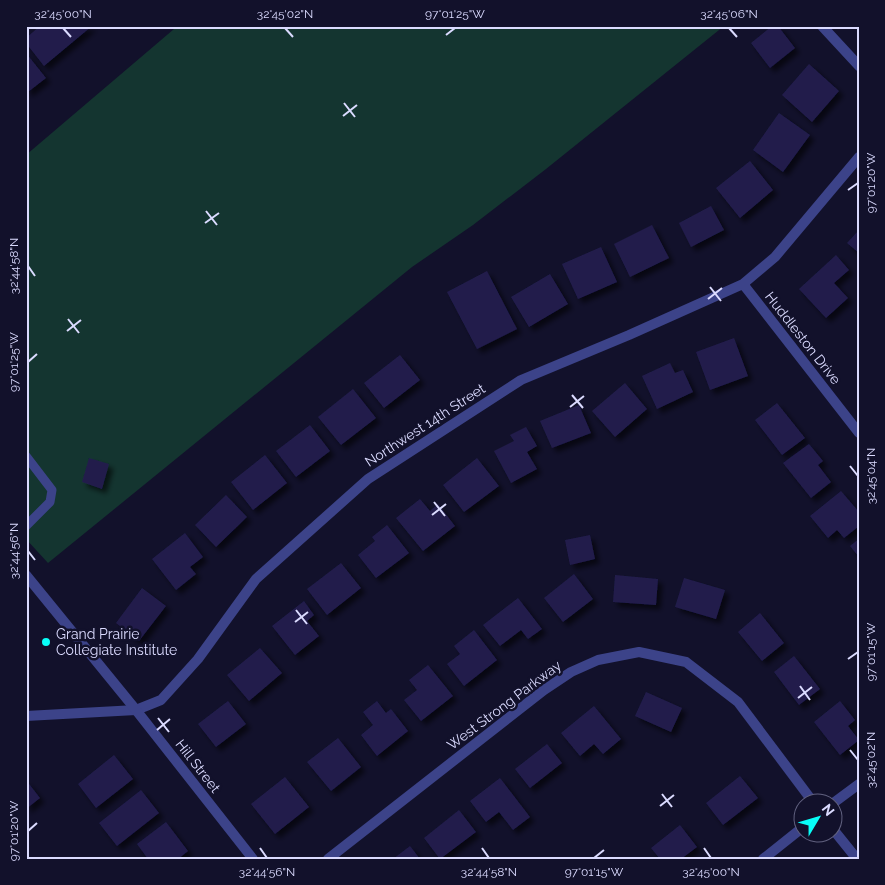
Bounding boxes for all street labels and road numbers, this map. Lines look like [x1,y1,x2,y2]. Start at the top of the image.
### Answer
street label: Huddleston Drive [762,289,844,387]
street label: Northwest 14th Street [362,380,488,470]
street label: West Strong Parkway [444,657,564,753]
street label: Hill Street [172,736,224,796]

